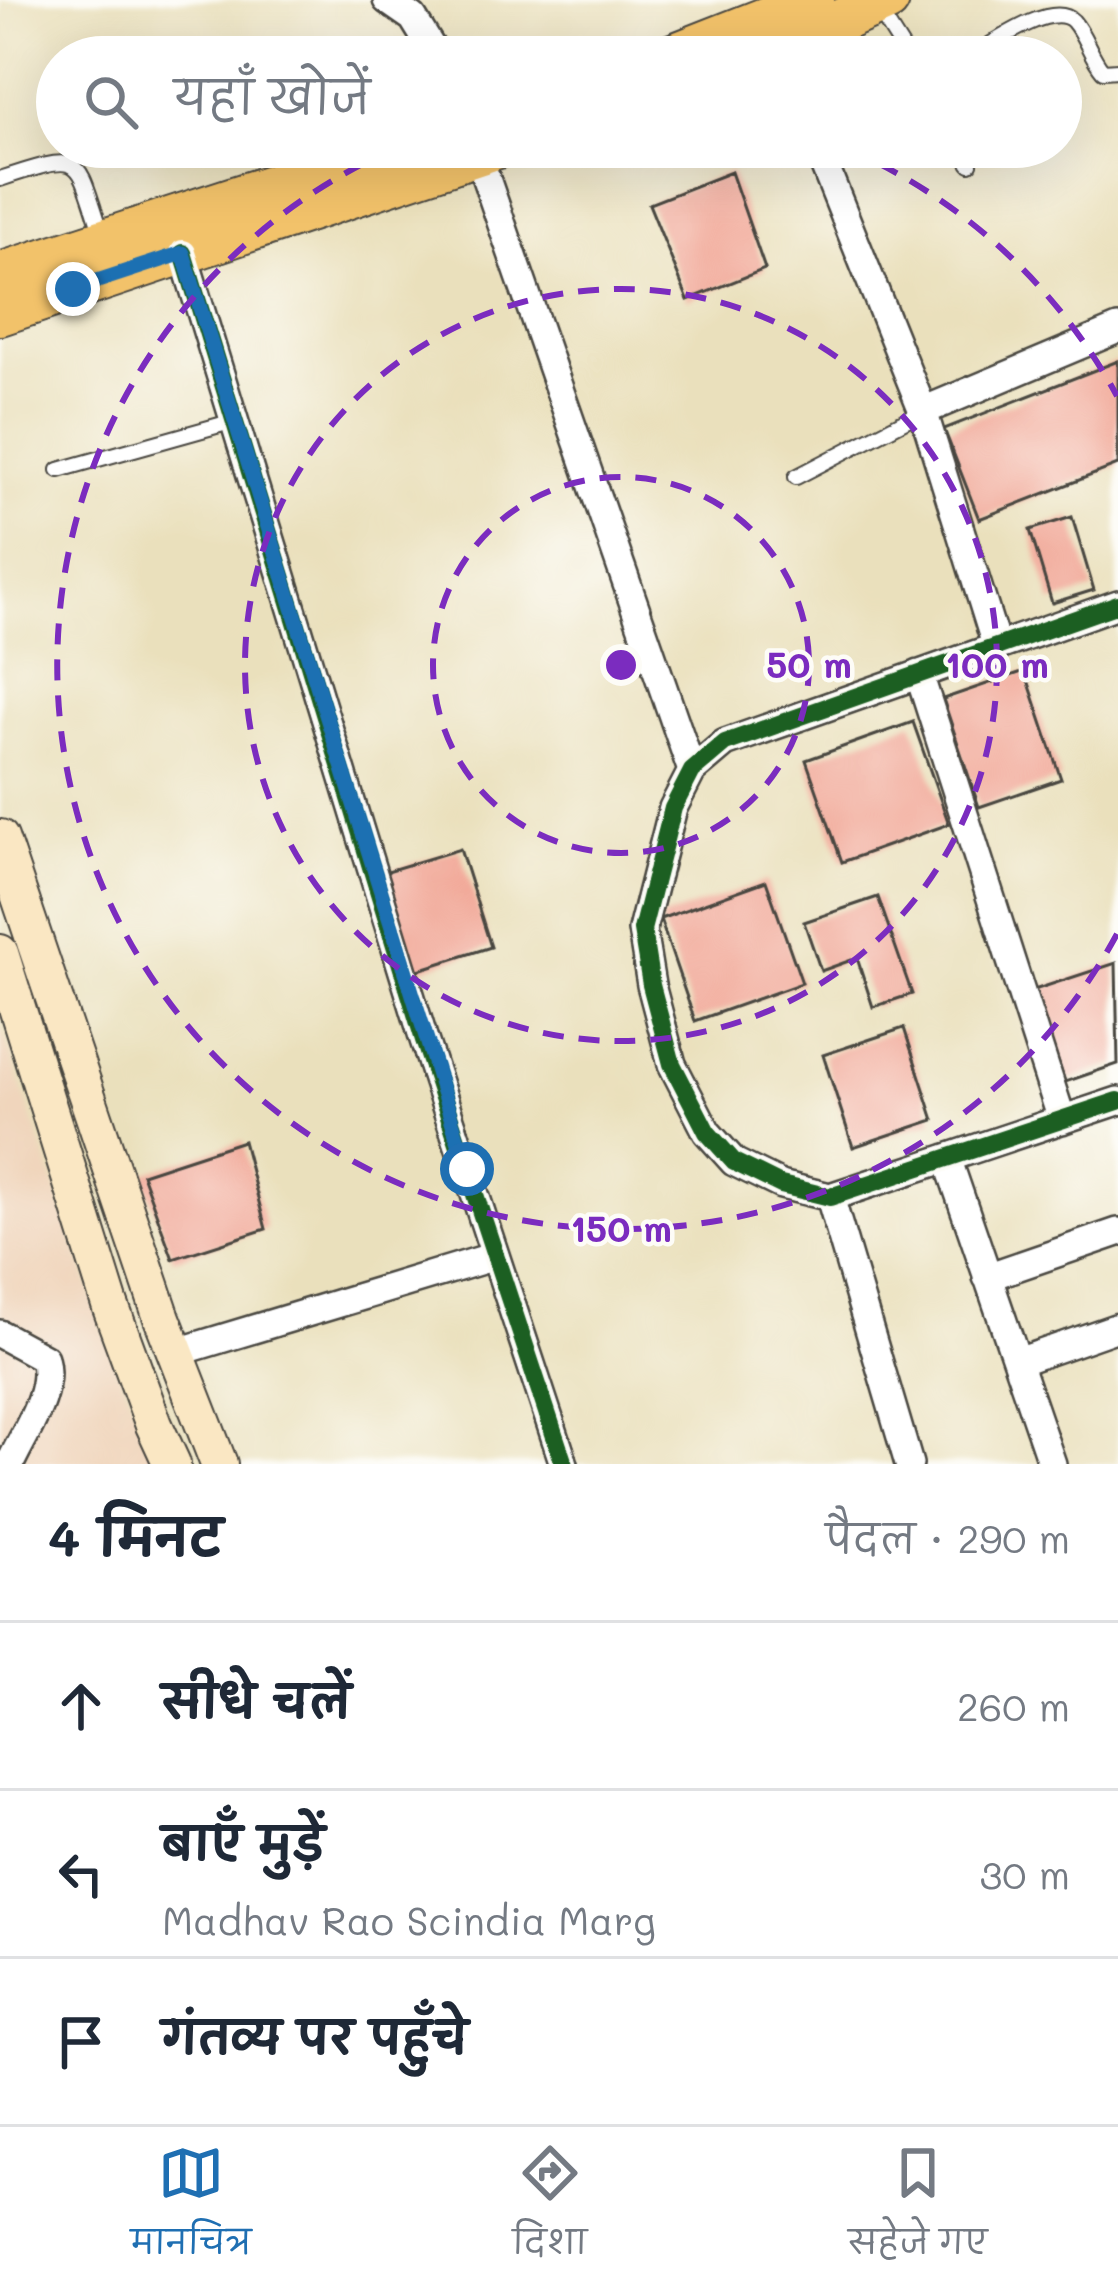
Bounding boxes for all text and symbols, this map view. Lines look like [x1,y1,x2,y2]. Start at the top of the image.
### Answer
search box [36,36,1082,168]
text: यहाँ खोजें [174,67,370,125]
icon: search [78,69,144,135]
route end [46,262,100,316]
text: 50 m [766,640,852,687]
text: 100 m [945,640,1049,687]
centre of rings [600,644,642,686]
route start [440,1142,494,1196]
text: 150 m [570,1204,672,1251]
text: 4 मिनट [48,1502,222,1569]
text: पैदल · 290 m [825,1512,1070,1563]
text: सीधे चलें [162,1671,351,1729]
icon: ahead [48,1673,114,1739]
text: 260 m [957,1680,1070,1731]
text: बाएँ मुड़ें [162,1813,325,1871]
icon: left [48,1841,114,1907]
text: 30 m [980,1848,1070,1899]
text: Madhav Rao Scindia Marg [162,1894,656,1945]
text: गंतव्य पर पहुँचे [162,2007,468,2065]
icon: arrive [48,2009,114,2075]
tab: मानचित्र [130,2140,252,2279]
tab: दिशा [513,2140,587,2279]
tab: सहेजे गए [848,2140,988,2279]

